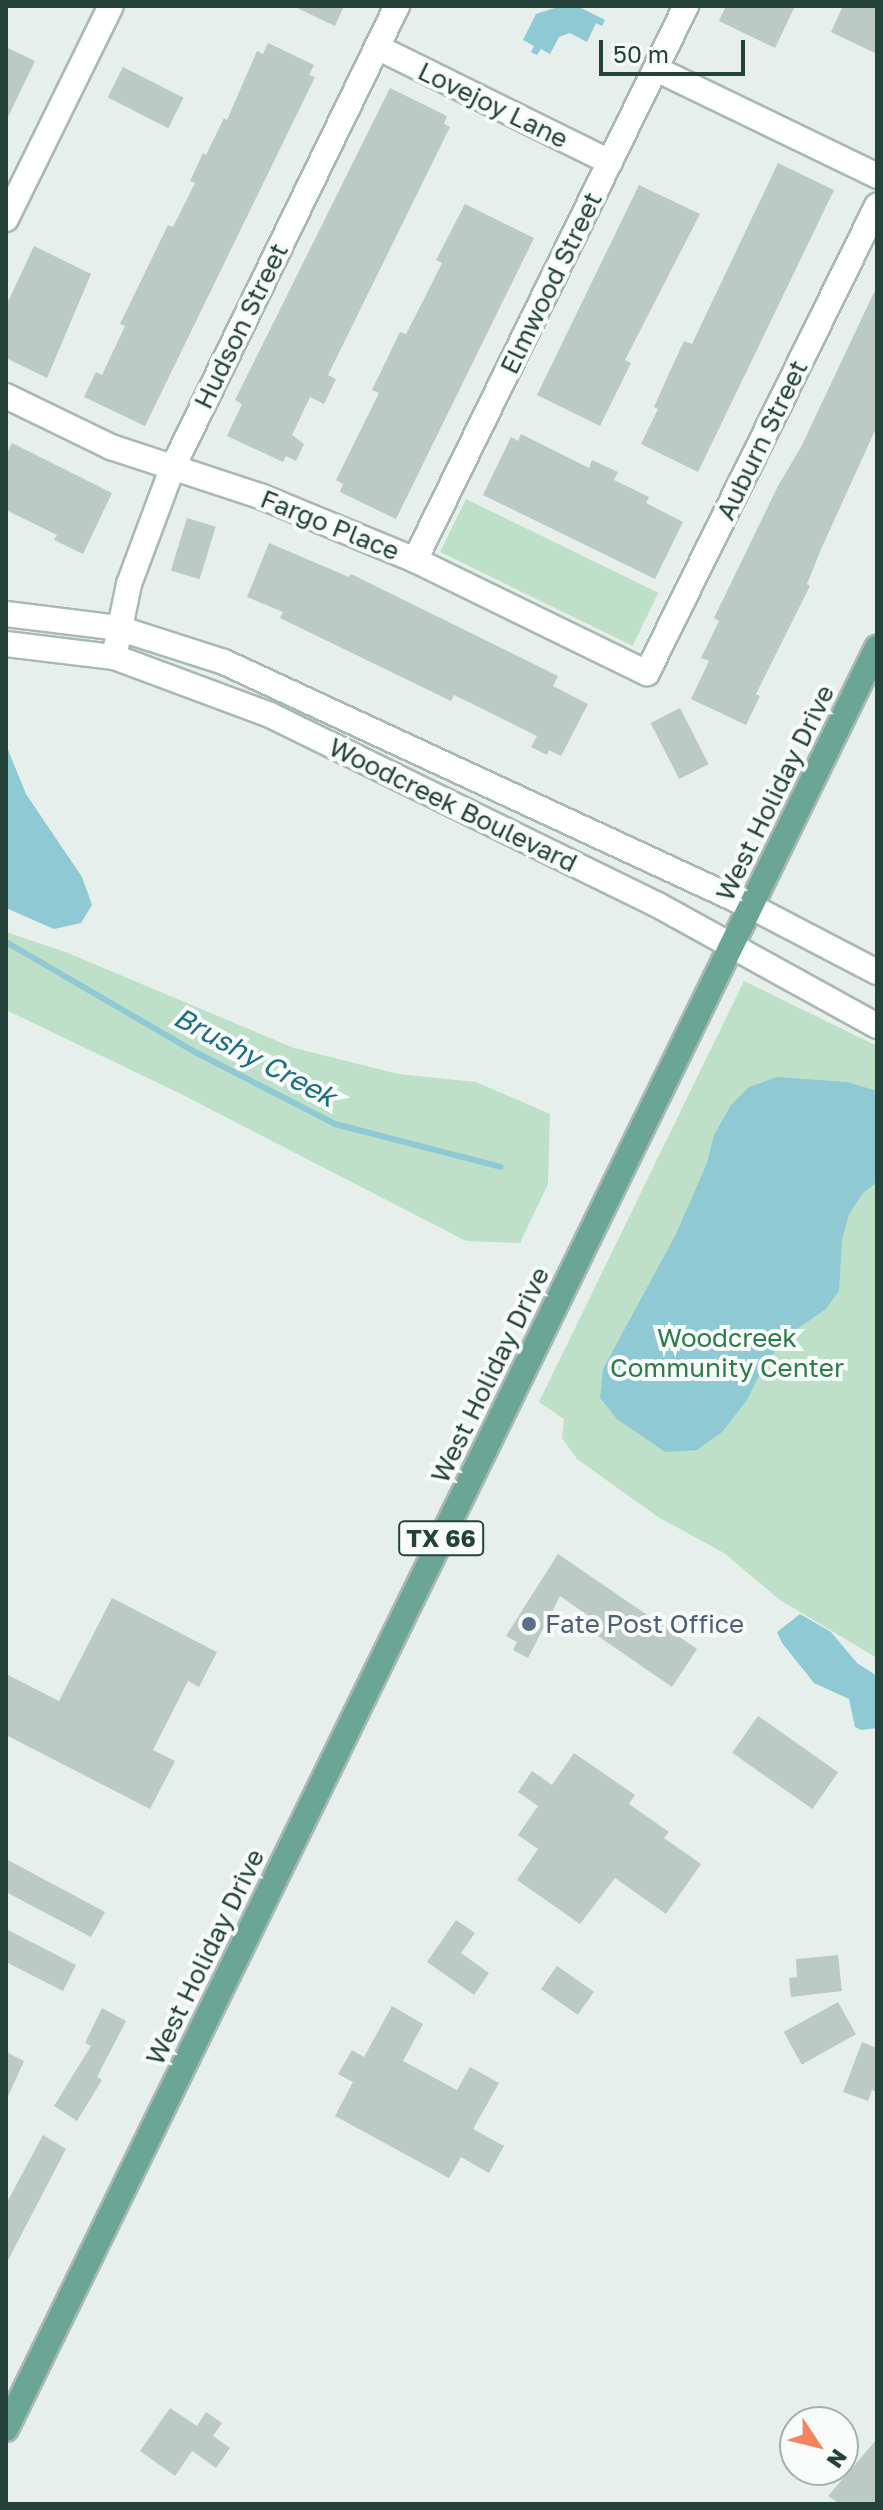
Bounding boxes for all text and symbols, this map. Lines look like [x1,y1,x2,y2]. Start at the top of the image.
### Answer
scale bar [603,24,749,74]
text: 50 m [613,39,669,68]
street label: Lovejoy Lane [413,55,573,155]
street label: Elmwood Street [493,187,609,379]
street label: Hudson Street [187,238,295,414]
street label: Auburn Street [710,355,814,525]
street label: Fargo Place [256,483,404,567]
street label: West Holiday Drive [709,680,841,906]
street label: Woodcreek Boulevard [324,731,582,879]
water label: Brushy Creek [168,1000,342,1114]
street label: West Holiday Drive [424,1262,556,1488]
park label: Woodcreek Community Center [610,1322,844,1384]
road number: TX 66 [397,1518,485,1558]
place label: Fate Post Office [545,1608,744,1640]
marker: Fate Post Office [520,1615,538,1633]
street label: West Holiday Drive [139,1844,271,2070]
north arrow [779,2406,859,2486]
text: N [822,2444,853,2473]

